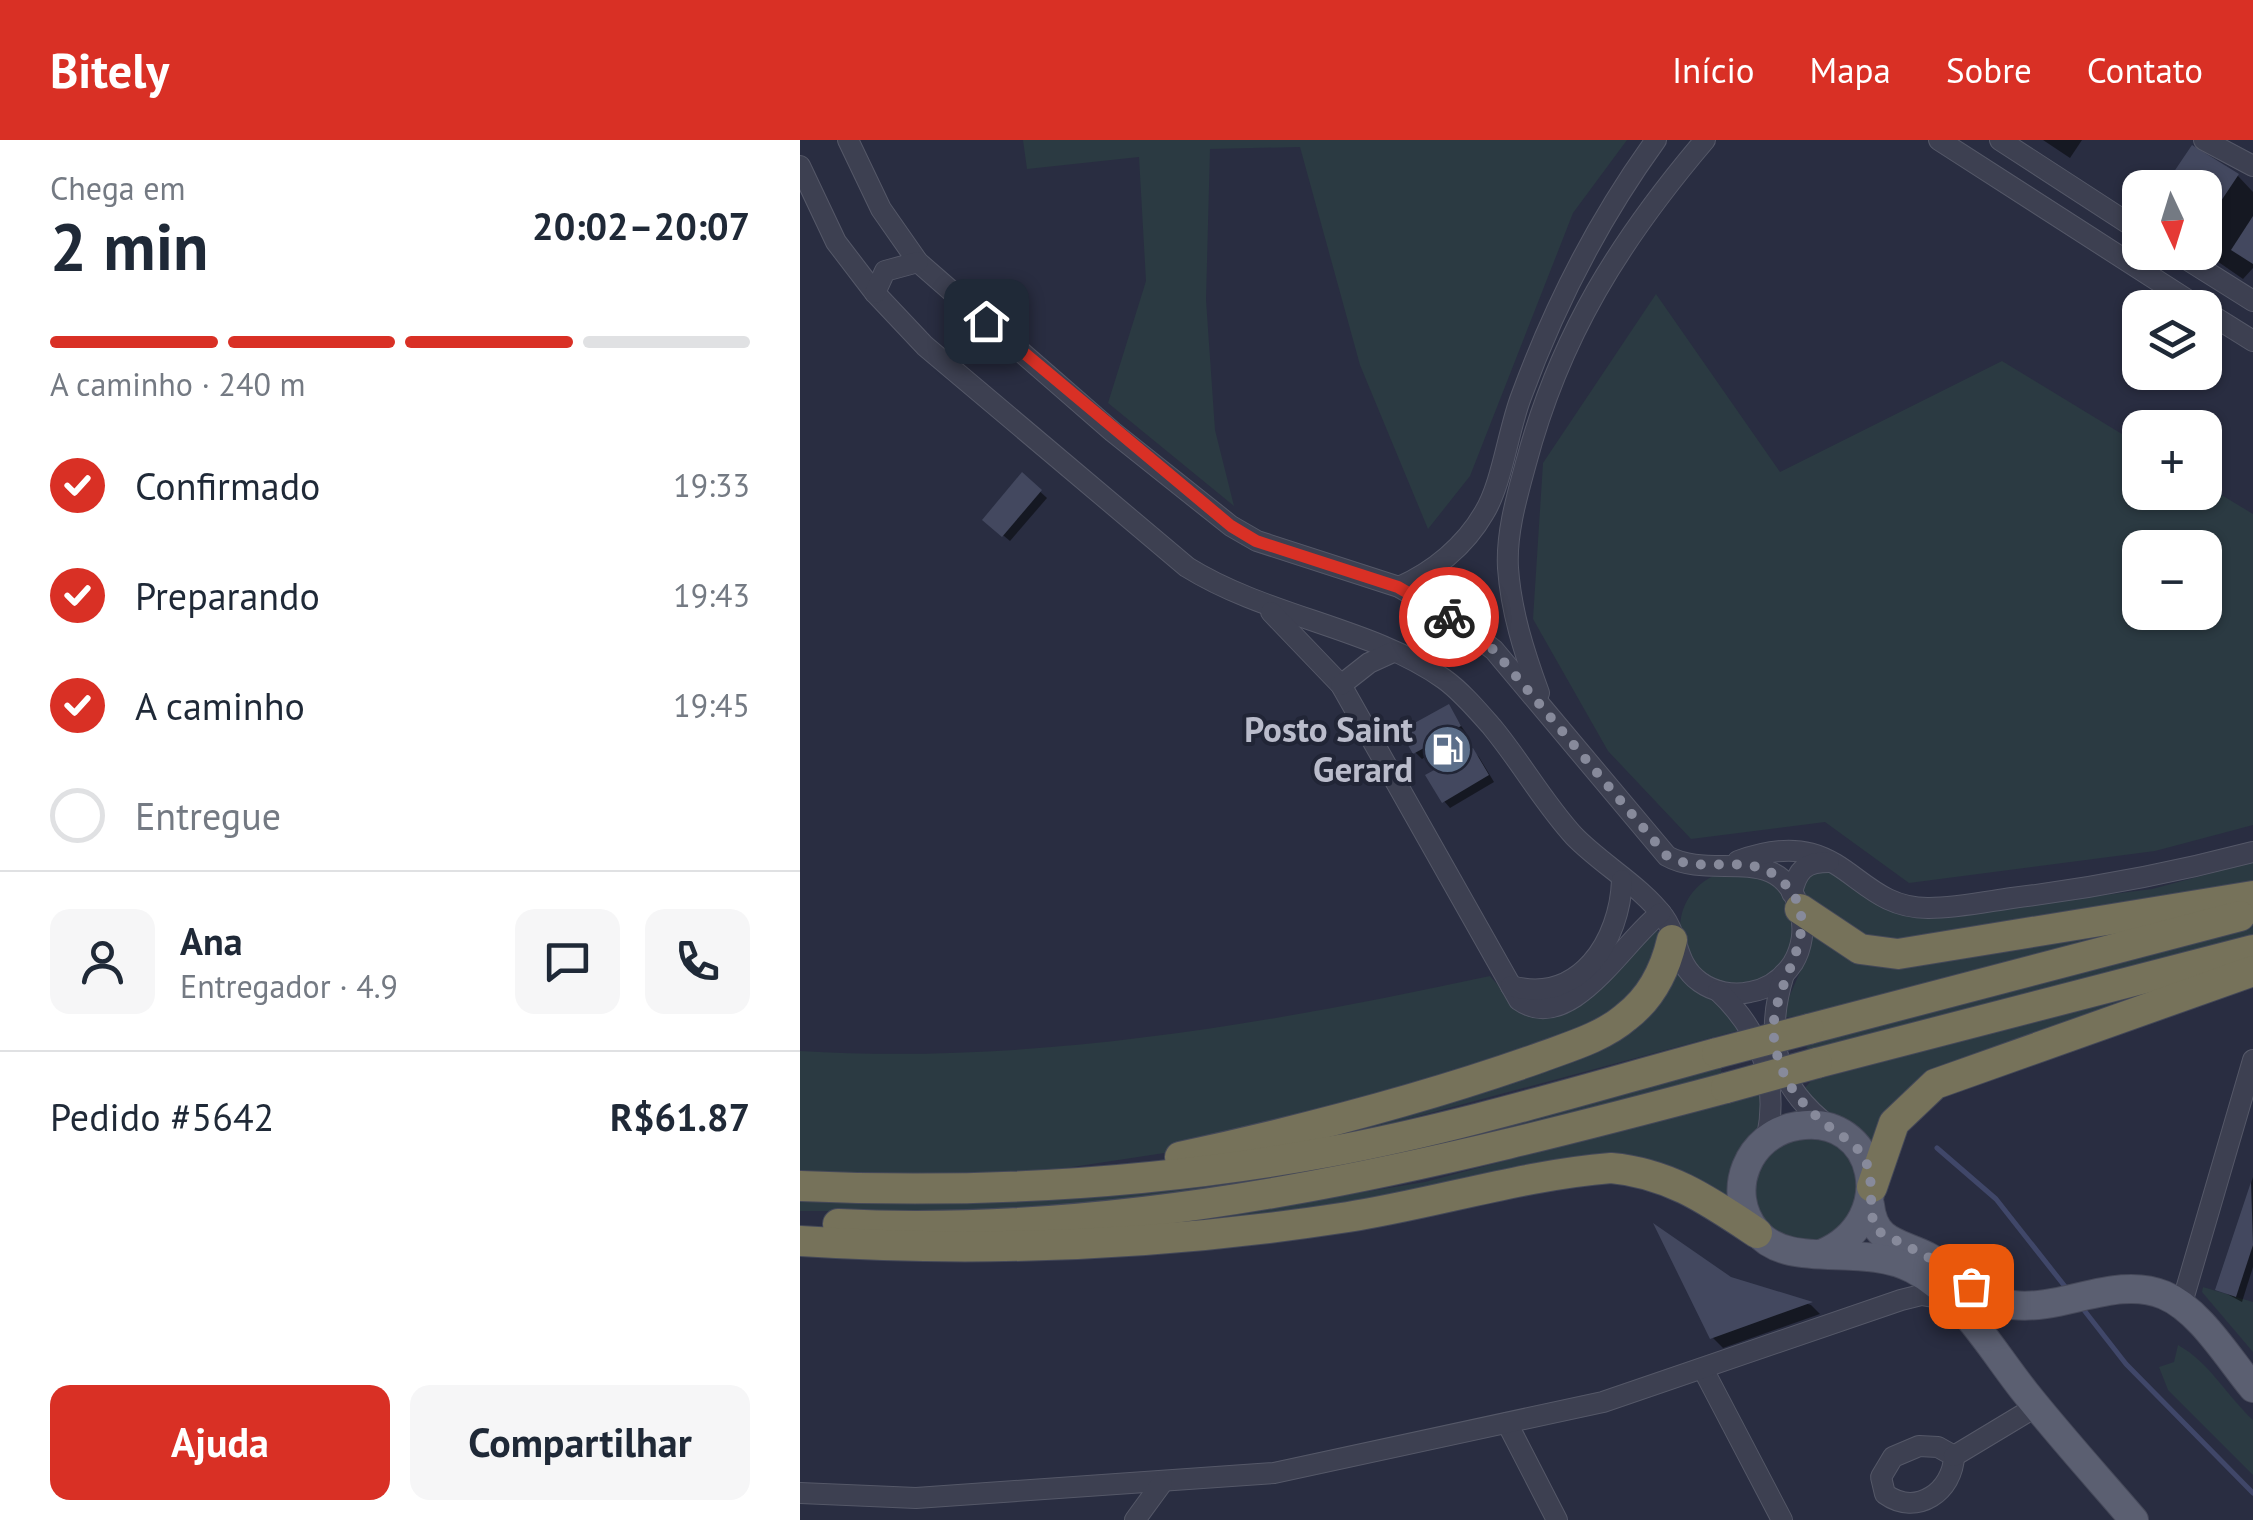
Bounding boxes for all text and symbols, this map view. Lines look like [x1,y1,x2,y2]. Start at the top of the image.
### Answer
text: Bitely [50,39,169,101]
text: Início [1672,47,1755,93]
text: Mapa [1810,47,1891,93]
text: Sobre [1946,47,2032,93]
text: Contato [2087,47,2203,93]
text: Chega em [50,167,186,209]
north arrow [2122,170,2222,270]
map controls [2122,170,2222,630]
text: 20:02–20:07 [532,201,750,250]
text: 2 min [50,204,209,288]
pin [944,279,1029,364]
button: layers [2122,290,2222,390]
icon: home [959,294,1014,349]
text: A caminho · 240 m [50,363,305,405]
button: + [2122,410,2222,510]
icon: check [50,458,105,513]
text: Confirmado [135,461,320,510]
text: 19:33 [673,464,750,506]
button: − [2122,530,2222,630]
courier [1399,567,1499,667]
icon: check [50,568,105,623]
text: Preparando [135,571,320,620]
text: 19:43 [673,574,750,616]
icon: bike [1422,590,1477,645]
icon: check [50,678,105,733]
text: A caminho [135,681,305,730]
text: 19:45 [673,684,750,726]
place label: Posto Saint Gerard [1244,706,1414,792]
fuel station icon: Posto Saint Gerard [1422,724,1474,776]
text: Entregue [135,791,281,840]
button: person [50,909,155,1014]
button: chat [515,909,620,1014]
button: phone [645,909,750,1014]
text: Ana [180,916,243,965]
text: Entregador · 4.9 [180,965,398,1007]
text: Pedido #5642 [50,1092,274,1141]
text: R$61.87 [610,1092,750,1141]
pin [1929,1244,2014,1329]
icon: bag [1944,1259,1999,1314]
button: Ajuda [50,1385,390,1500]
button: Compartilhar [410,1385,750,1500]

